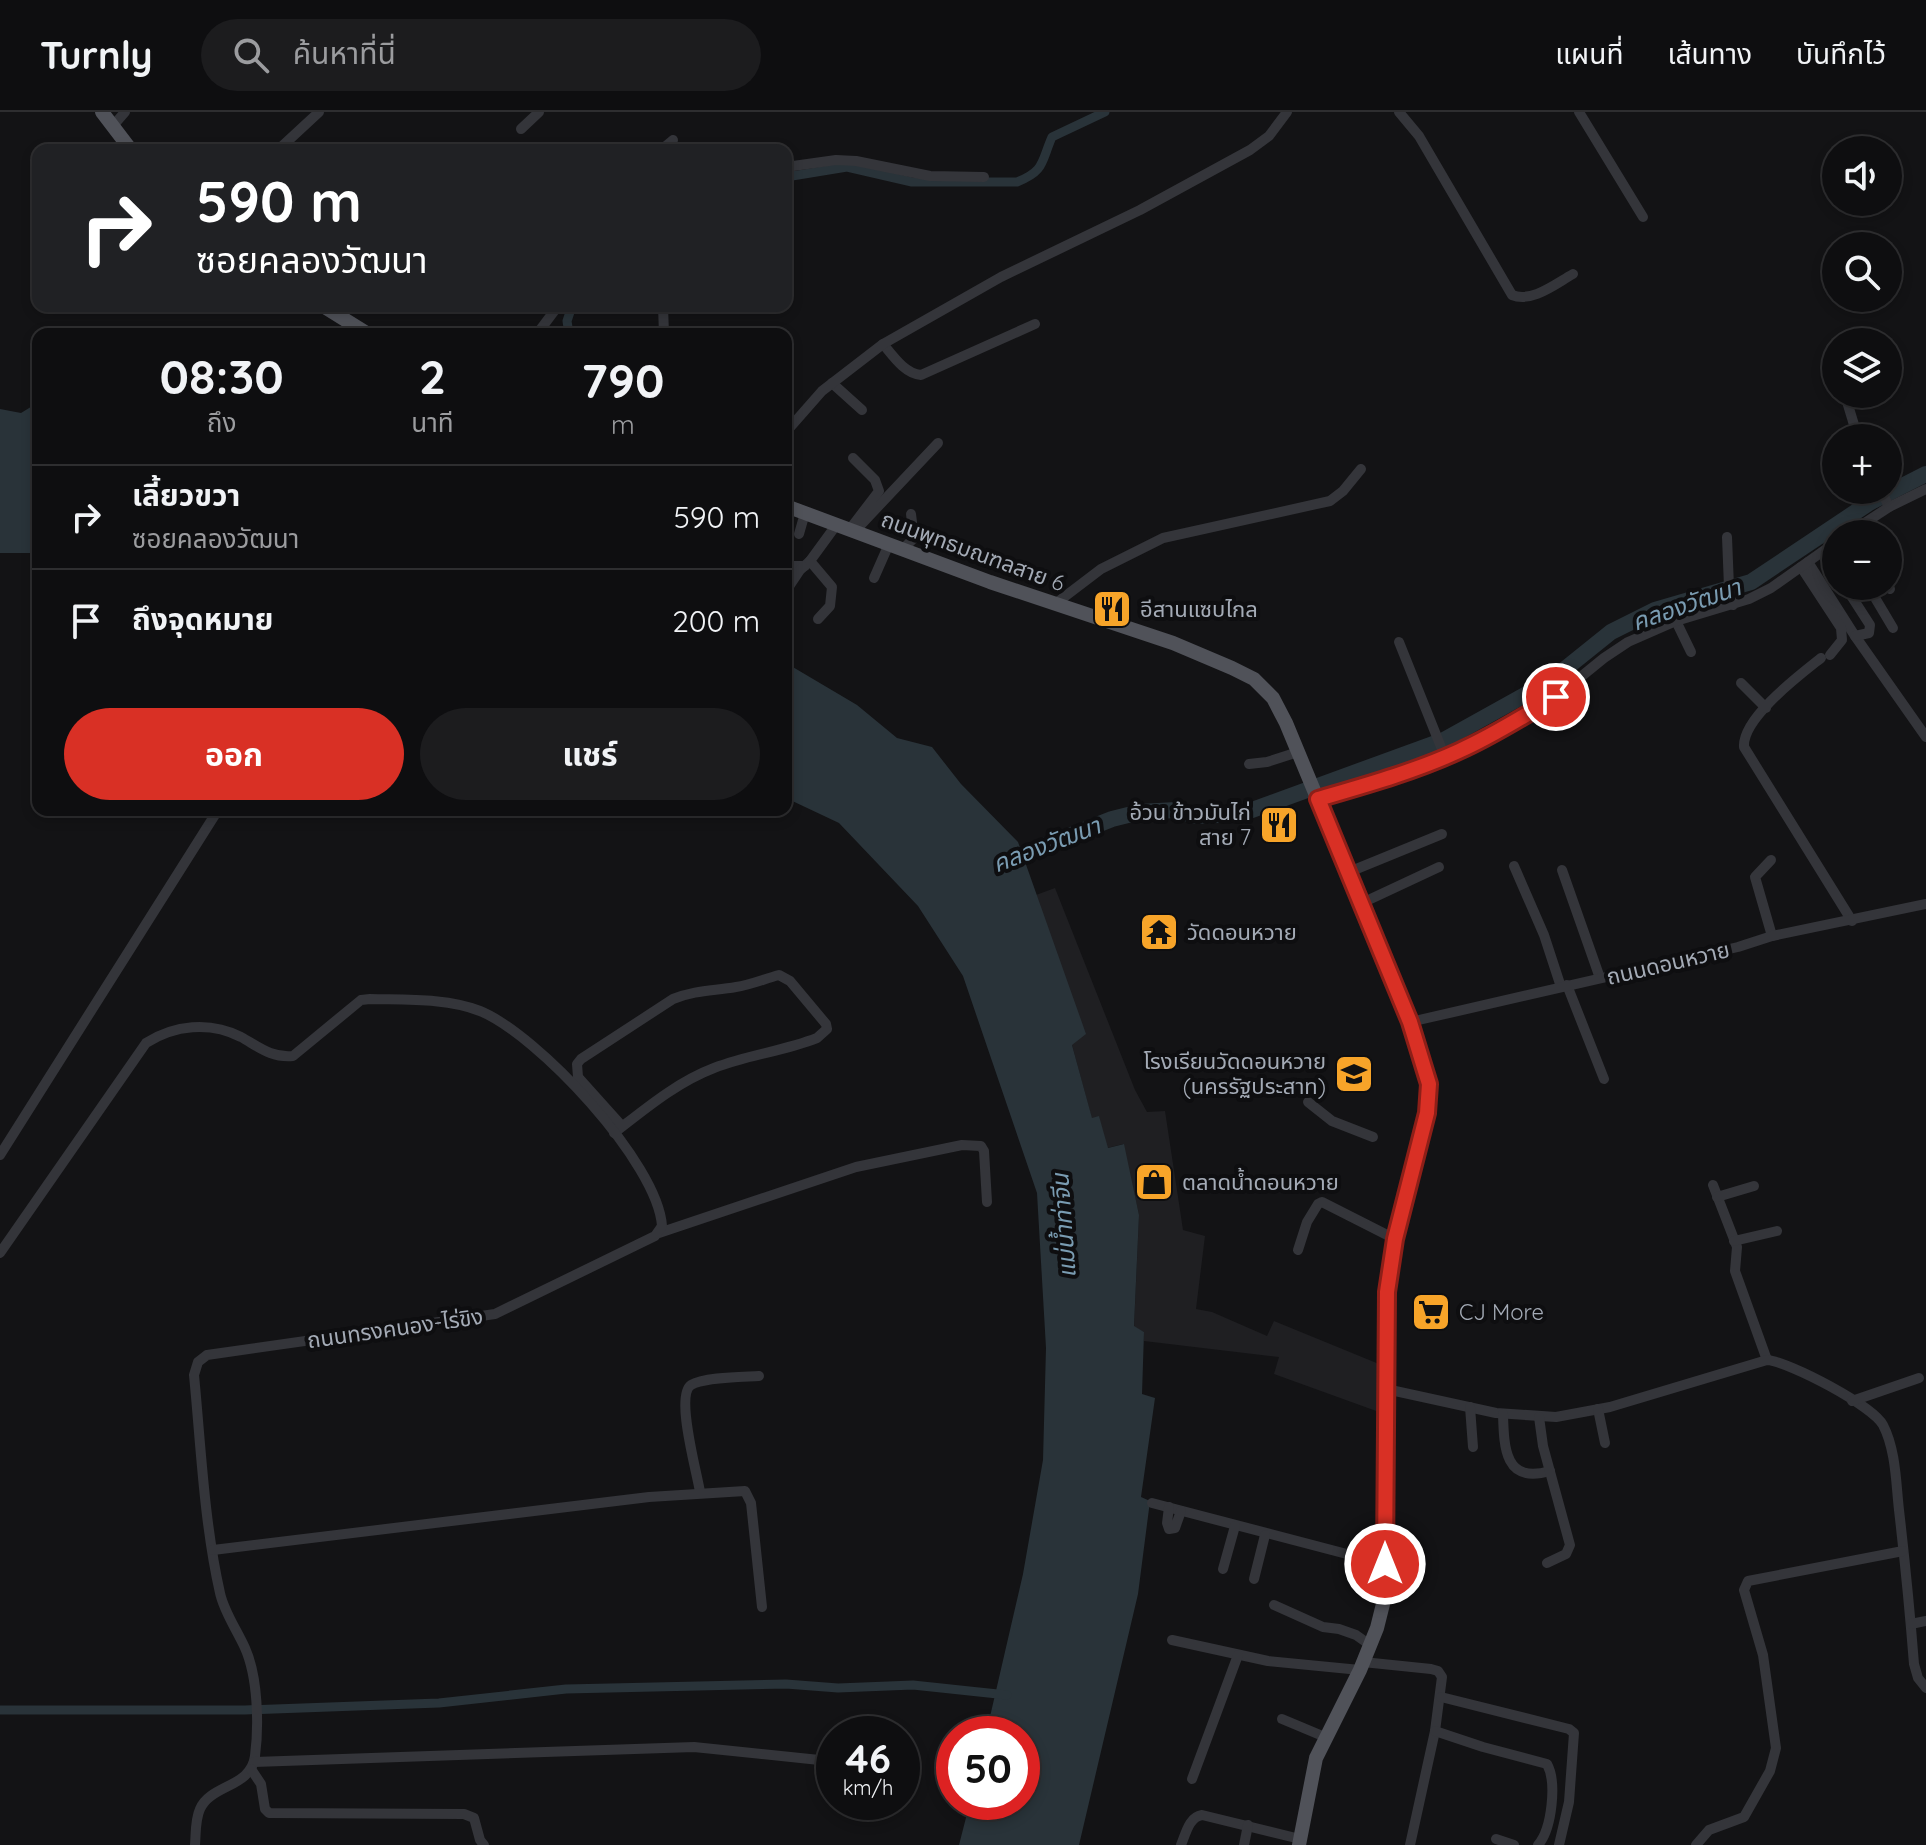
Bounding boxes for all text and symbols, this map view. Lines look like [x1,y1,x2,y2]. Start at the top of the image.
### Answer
search box [201,19,761,91]
text: Turnly [40,31,153,79]
icon: search [229,33,273,77]
text: ค้นหาที่นี่ [293,34,396,72]
text: แผนที่ [1555,36,1623,71]
text: เส้นทาง [1667,36,1752,71]
text: บันทึกไว้ [1796,36,1886,71]
map controls [1822,136,1902,600]
button: sound [1822,136,1902,216]
text: 590 m [196,166,362,236]
icon: right [64,176,168,280]
button: search [1822,232,1902,312]
text: ซอยคลองวัฒนา [196,237,428,282]
button: layers [1822,328,1902,408]
text: 08:30 [160,346,284,406]
text: 2 [419,346,446,406]
text: 790 [581,350,664,410]
text: ถึง [207,406,236,439]
text: นาที [411,406,454,439]
text: m [611,408,635,441]
button: + [1822,424,1902,504]
text: เลี้ยวขวา [132,476,240,514]
icon: right [64,495,108,539]
text: 590 m [674,498,760,536]
street label: ถนนพุทธมณฑลสาย 6 [877,505,1069,597]
button: − [1822,520,1902,600]
text: ซอยคลองวัฒนา [132,522,299,555]
water label: คลองวัฒนา [1628,571,1746,637]
restaurant icon: อีสานแซบไกล [1091,588,1133,630]
place label: อีสานแซบไกล [1140,595,1258,623]
icon: arrive [64,599,108,643]
text: ถึงจุดหมาย [132,600,273,638]
text: 200 m [672,602,760,640]
pin [1522,663,1590,731]
icon: arrive [1534,675,1578,719]
button: ออก [64,708,404,800]
button: แชร์ [420,708,760,800]
place label: อ้วน ข้าวมันไก่ สาย 7 [1129,798,1251,851]
restaurant icon: อ้วน ข้าวมันไก่ สาย 7 [1258,804,1300,846]
water label: คลองวัฒนา [988,809,1105,878]
temple icon: วัดดอนหวาย [1138,911,1180,953]
place label: วัดดอนหวาย [1187,918,1297,946]
street label: ถนนดอนหวาย [1604,935,1732,991]
place label: โรงเรียนวัดดอนหวาย (นครรัฐประสาท) [1144,1047,1326,1100]
school or university icon: โรงเรียนวัดดอนหวาย (นครรัฐประสาท) [1333,1053,1375,1095]
shop icon: ตลาดน้ำดอนหวาย [1133,1161,1175,1203]
place label: ตลาดน้ำดอนหวาย [1182,1167,1339,1196]
water label: แม่น้ำท่าจีน [1043,1171,1082,1279]
supermarket icon: CJ More [1410,1291,1452,1333]
place label: CJ More [1459,1298,1544,1326]
street label: ถนนทรงคนอง-ไร่ขิง [305,1302,485,1354]
position arrow [1343,1522,1427,1606]
speed limit sign: 50 [936,1716,1040,1820]
text: 46 [845,1733,891,1783]
text: km/h [843,1775,893,1800]

